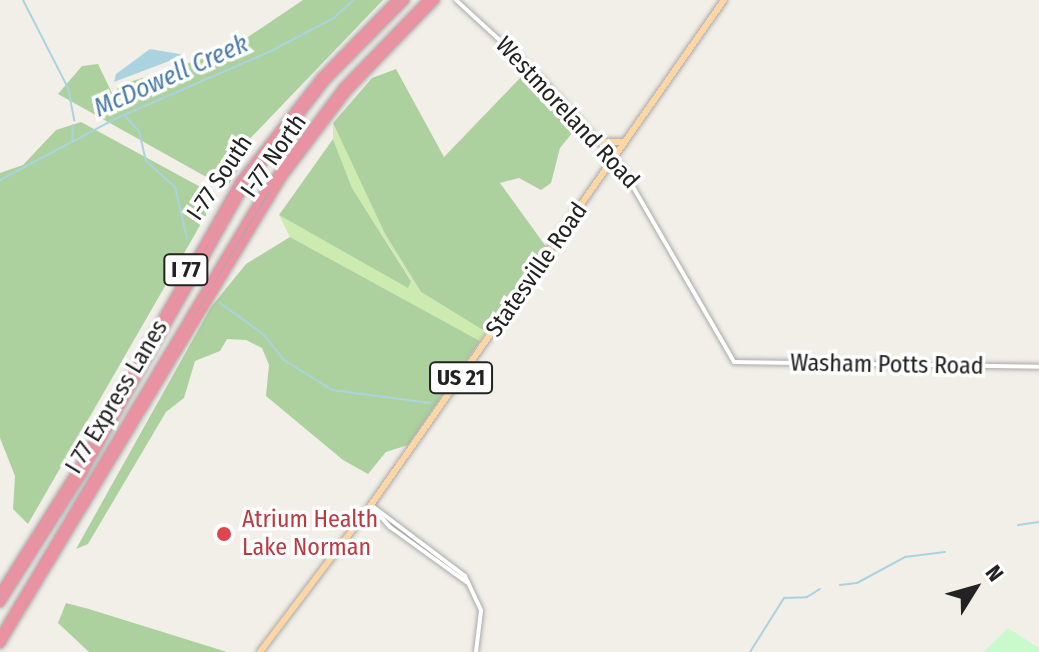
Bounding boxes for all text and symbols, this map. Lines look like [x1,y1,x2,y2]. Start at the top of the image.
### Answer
water label: McDowell Creek [89,28,253,124]
street label: Westmoreland Road [489,31,645,195]
street label: I-77 North [235,109,313,203]
street label: I-77 South [181,130,259,226]
street label: Statesville Road [480,197,594,343]
road number: I 77 [162,252,210,288]
street label: I 77 Express Lanes [60,315,174,479]
street label: Washam Potts Road [790,349,984,381]
road number: US 21 [429,360,493,396]
place label: Atrium Health Lake Norman [242,506,378,562]
marker: Atrium Health Lake Norman [213,523,235,545]
north arrow [935,548,1015,628]
text: N [980,560,1009,587]

